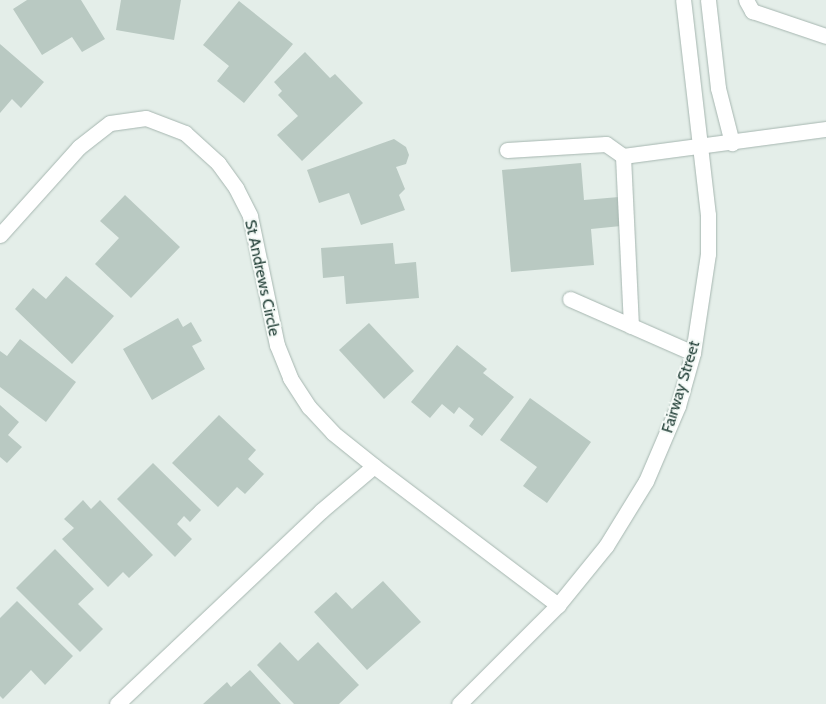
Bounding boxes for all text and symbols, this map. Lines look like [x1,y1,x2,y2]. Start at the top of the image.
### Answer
street label: St Andrews Circle [240,218,284,338]
street label: Fairway Street [658,339,704,435]

